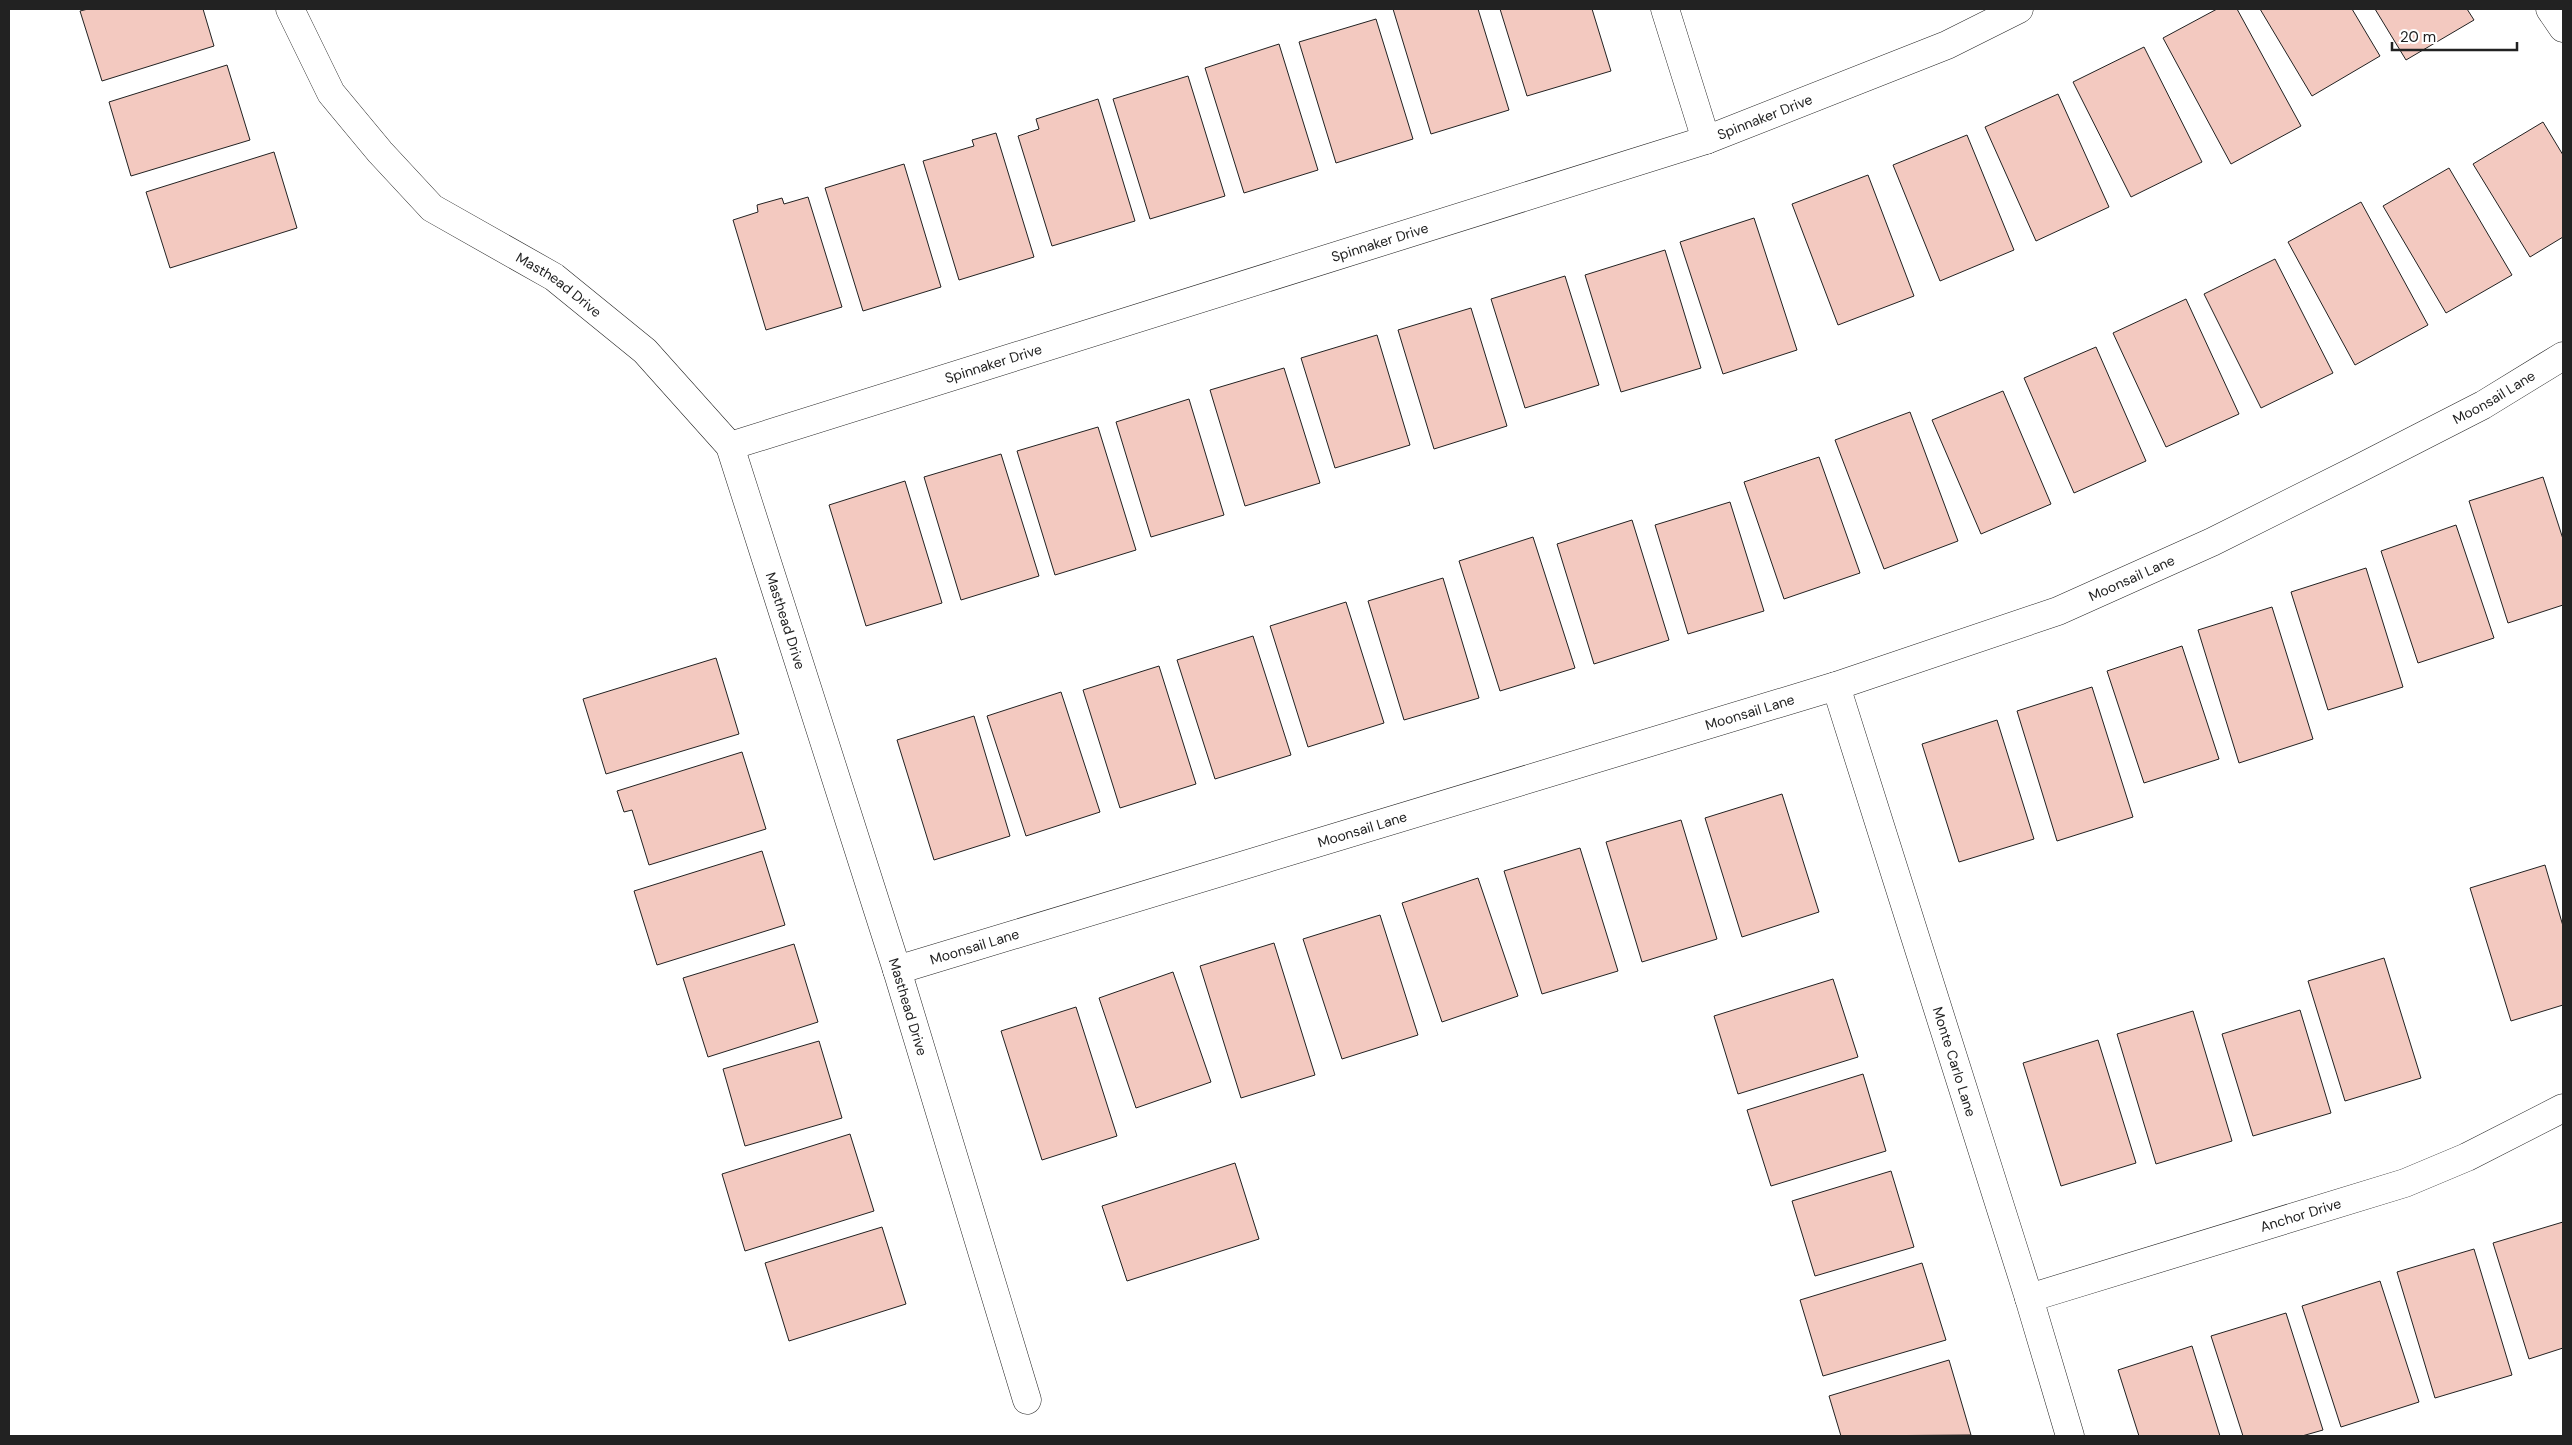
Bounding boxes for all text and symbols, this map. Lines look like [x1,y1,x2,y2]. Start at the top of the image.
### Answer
scale bar [2392,20,2517,52]
text: 20 m [2400,27,2436,47]
street label: Spinnaker Drive [1715,90,1815,144]
street label: Spinnaker Drive [1329,219,1431,266]
street label: Masthead Drive [513,248,605,321]
street label: Spinnaker Drive [943,340,1044,387]
street label: Moonsail Lane [2450,366,2538,428]
street label: Moonsail Lane [2086,551,2177,605]
street label: Masthead Drive [762,570,810,672]
street label: Moonsail Lane [1703,690,1797,734]
street label: Moonsail Lane [1315,807,1409,851]
street label: Moonsail Lane [928,925,1021,969]
street label: Masthead Drive [885,956,931,1058]
street label: Monte Carlo Lane [1929,1005,1980,1119]
street label: Anchor Drive [2258,1194,2343,1236]

